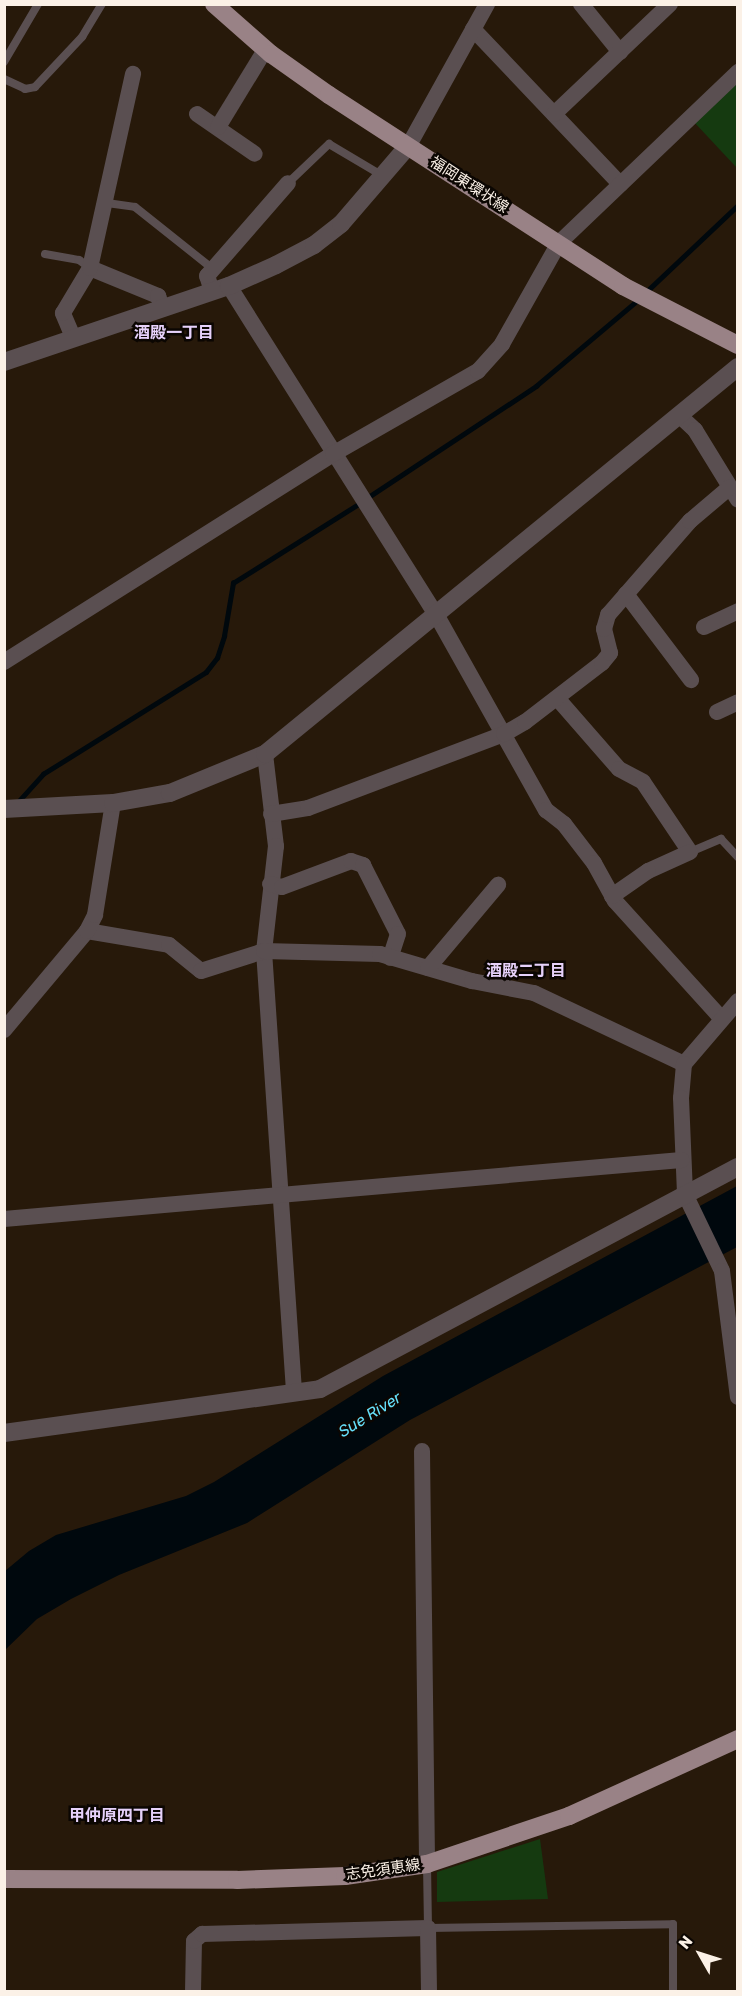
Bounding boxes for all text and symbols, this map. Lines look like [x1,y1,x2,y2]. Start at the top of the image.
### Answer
street label: 福岡東環状線 [426,153,512,217]
district label: 酒殿一丁目 [134,323,214,343]
district label: 酒殿二丁目 [486,961,566,981]
water label: Sue River [335,1388,405,1442]
district label: 甲仲原四丁目 [69,1806,165,1826]
street label: 志免須恵線 [345,1856,421,1884]
north arrow [670,1924,730,1984]
text: N [675,1932,697,1953]

